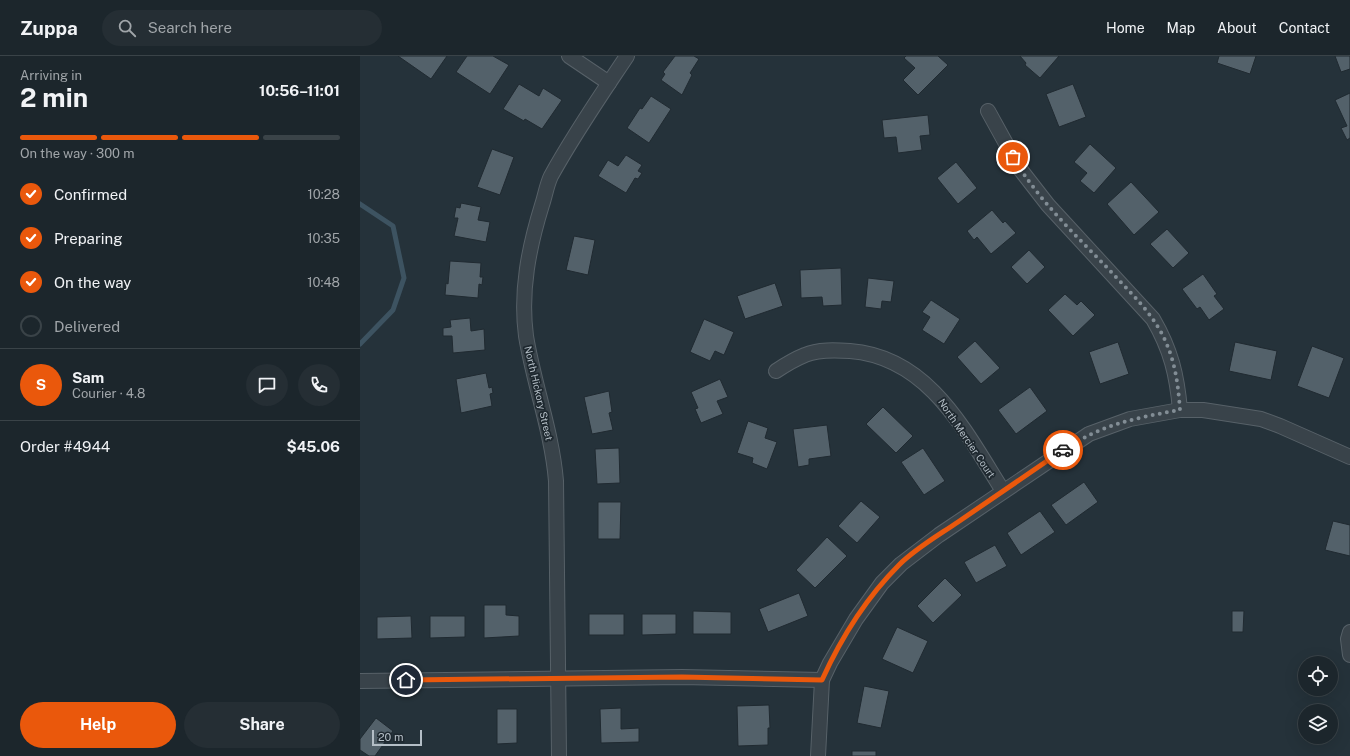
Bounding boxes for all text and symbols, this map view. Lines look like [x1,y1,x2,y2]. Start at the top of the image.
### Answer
search box [102,10,382,46]
text: Zuppa [20,17,78,39]
icon: search [116,17,138,39]
text: Search here [148,19,232,36]
text: Home [1106,20,1145,36]
text: Map [1167,20,1195,36]
text: About [1217,20,1257,36]
text: Contact [1279,20,1330,36]
text: Arriving in [20,68,82,83]
text: 2 min [20,82,88,113]
text: 10:56–11:01 [259,82,340,99]
pin [996,140,1030,174]
text: On the way · 300 m [20,146,134,161]
icon: bag [1002,146,1024,168]
icon: check [20,183,42,205]
text: Confirmed [54,186,127,203]
text: 10:28 [307,187,340,202]
icon: check [20,227,42,249]
text: Preparing [54,230,123,247]
text: 10:35 [307,231,340,246]
icon: check [20,271,42,293]
text: On the way [54,274,131,291]
text: 10:48 [307,275,340,290]
text: Delivered [54,318,120,335]
street label: North Hickory Street [522,345,556,441]
button: chat [246,364,288,406]
button: phone [298,364,340,406]
text: Sam [72,369,104,386]
text: S [36,376,46,393]
text: Courier · 4.8 [72,386,145,401]
street label: North Mercier Court [936,396,998,480]
courier [1043,430,1083,470]
text: Order #4944 [20,438,110,455]
text: $45.06 [286,438,340,455]
icon: car [1052,439,1074,461]
map controls [1298,656,1338,744]
button: locate [1298,656,1338,696]
pin [389,663,423,697]
icon: home [395,669,417,691]
button: Help [20,702,176,748]
button: Share [184,702,340,748]
button: layers [1298,704,1338,744]
scale bar [372,728,422,747]
text: 20 m [378,731,403,743]

